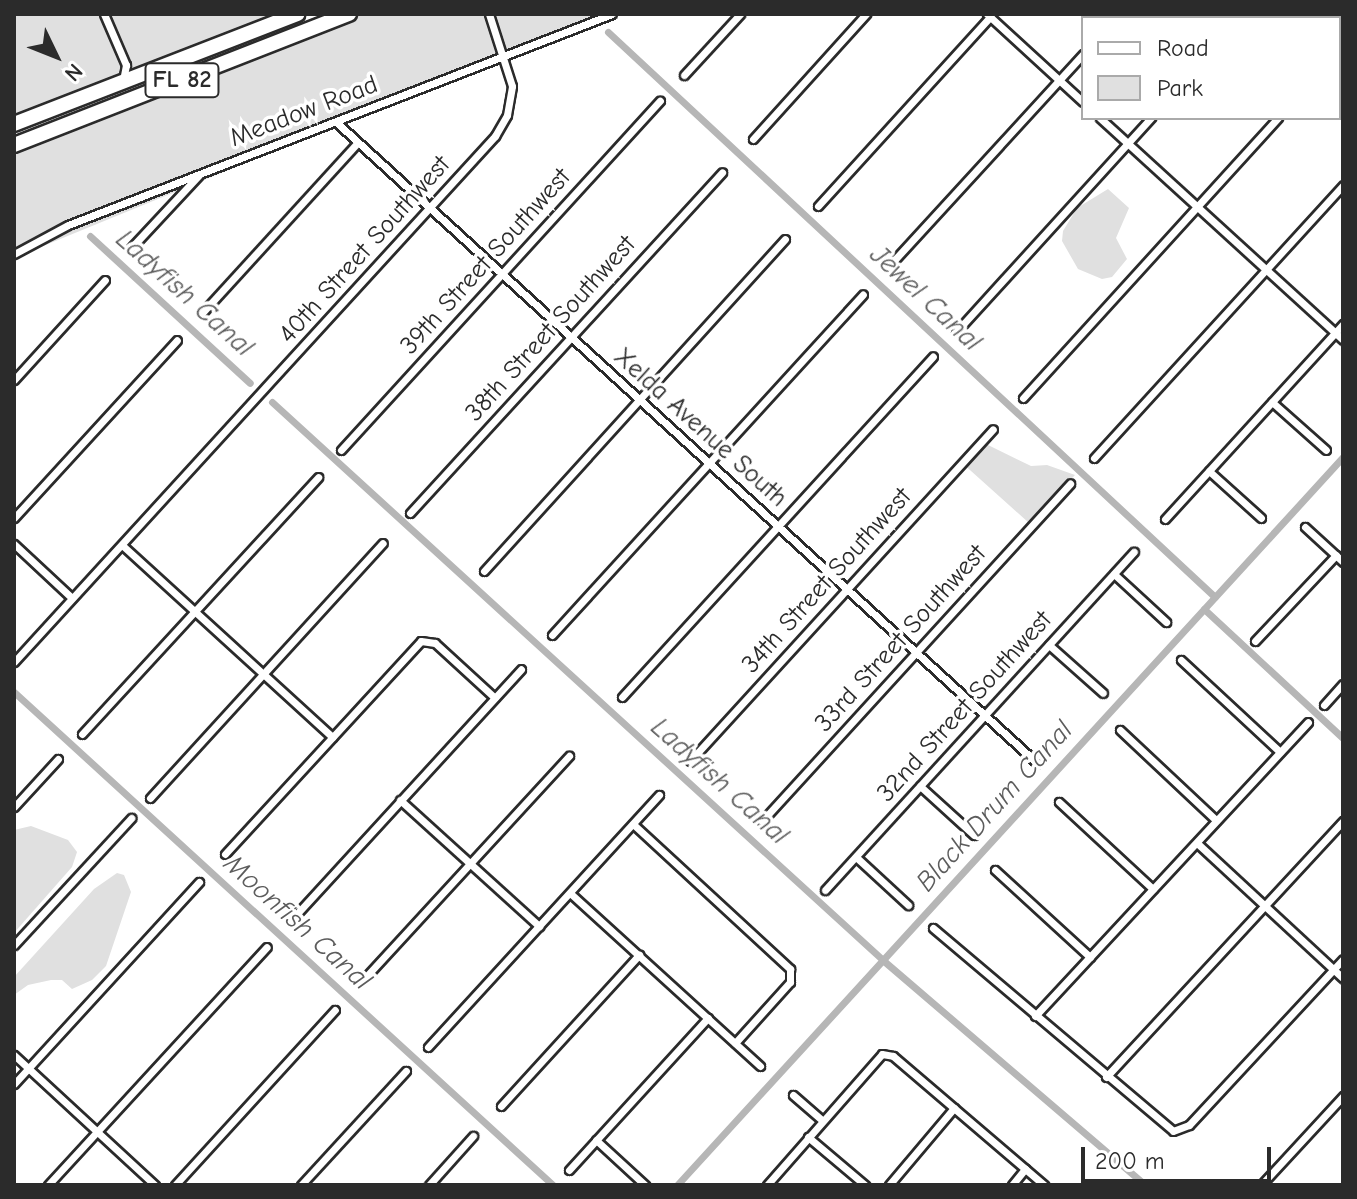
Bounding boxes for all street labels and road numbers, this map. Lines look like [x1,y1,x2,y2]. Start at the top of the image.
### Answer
road number: FL 82 [144,60,220,100]
street label: Meadow Road [226,69,382,155]
street label: 40th Street Southwest [273,150,457,350]
street label: 39th Street Southwest [394,162,578,362]
street label: 38th Street Southwest [459,230,643,428]
street label: Xelda Avenue South [607,342,793,514]
street label: 34th Street Southwest [736,482,918,680]
street label: 33rd Street Southwest [809,539,993,739]
street label: 32nd Street Southwest [871,605,1059,809]

